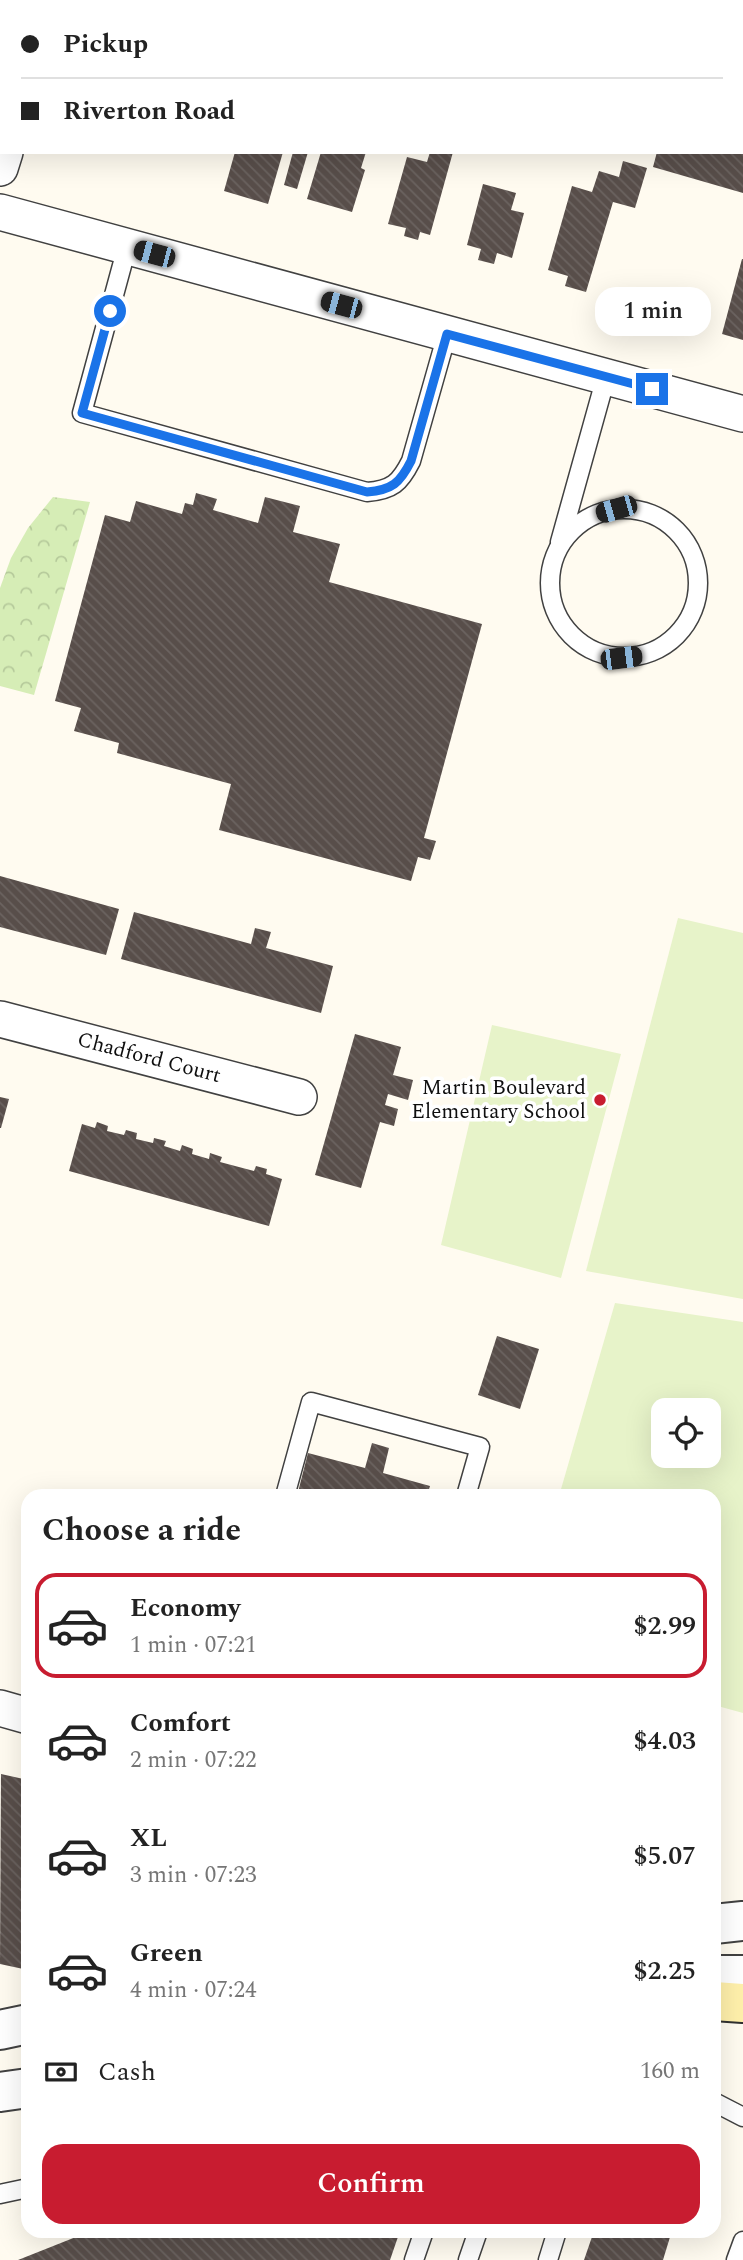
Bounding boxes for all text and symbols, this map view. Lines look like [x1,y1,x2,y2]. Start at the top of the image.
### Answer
text: Pickup [63,24,148,64]
text: Riverton Road [63,91,235,131]
car [131,238,178,270]
callout: 1 min [594,288,710,336]
car [318,289,365,321]
text: 1 min [623,294,683,329]
route start [94,295,126,327]
route end [636,373,668,405]
car [593,493,640,525]
car [599,645,644,671]
street label: Chadford Court [74,1024,224,1092]
place label: Martin Boulevard Elementary School [411,1072,586,1128]
marker: Martin Boulevard Elementary School [592,1092,608,1108]
map controls [651,1398,721,1468]
button: locate [651,1398,721,1468]
text: Choose a ride [42,1506,241,1555]
text: Economy [130,1588,240,1628]
icon: car [46,1594,109,1657]
text: $2.99 [633,1606,696,1646]
text: 1 min · 07:21 [130,1628,257,1663]
text: Comfort [130,1703,231,1743]
icon: car [46,1709,109,1772]
text: $4.03 [633,1721,696,1761]
text: 2 min · 07:22 [130,1743,257,1778]
text: XL [130,1818,167,1858]
icon: car [46,1824,109,1887]
text: $5.07 [633,1836,696,1876]
text: 3 min · 07:23 [130,1858,257,1893]
text: Green [130,1933,203,1973]
icon: car [46,1939,109,2002]
text: $2.25 [633,1951,696,1991]
text: 4 min · 07:24 [130,1973,257,2008]
text: Cash [98,2052,156,2092]
icon: cash [42,2053,80,2091]
text: 160 m [640,2054,700,2089]
button: Confirm [42,2144,700,2224]

